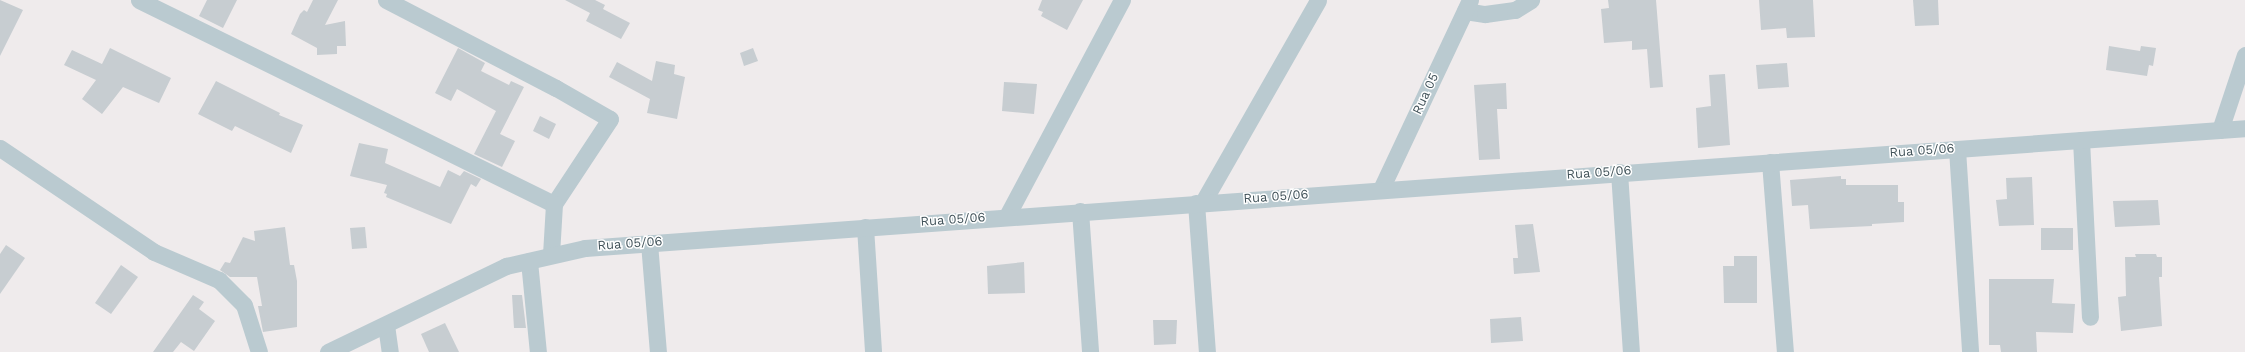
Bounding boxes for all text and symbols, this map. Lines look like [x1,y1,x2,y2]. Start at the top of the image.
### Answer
street label: Rua 05 [1410,71,1442,117]
street label: Rua 05/06 [1889,141,1955,161]
street label: Rua 05/06 [1566,163,1632,183]
street label: Rua 05/06 [1243,187,1309,207]
street label: Rua 05/06 [920,210,986,230]
street label: Rua 05/06 [597,234,663,254]

